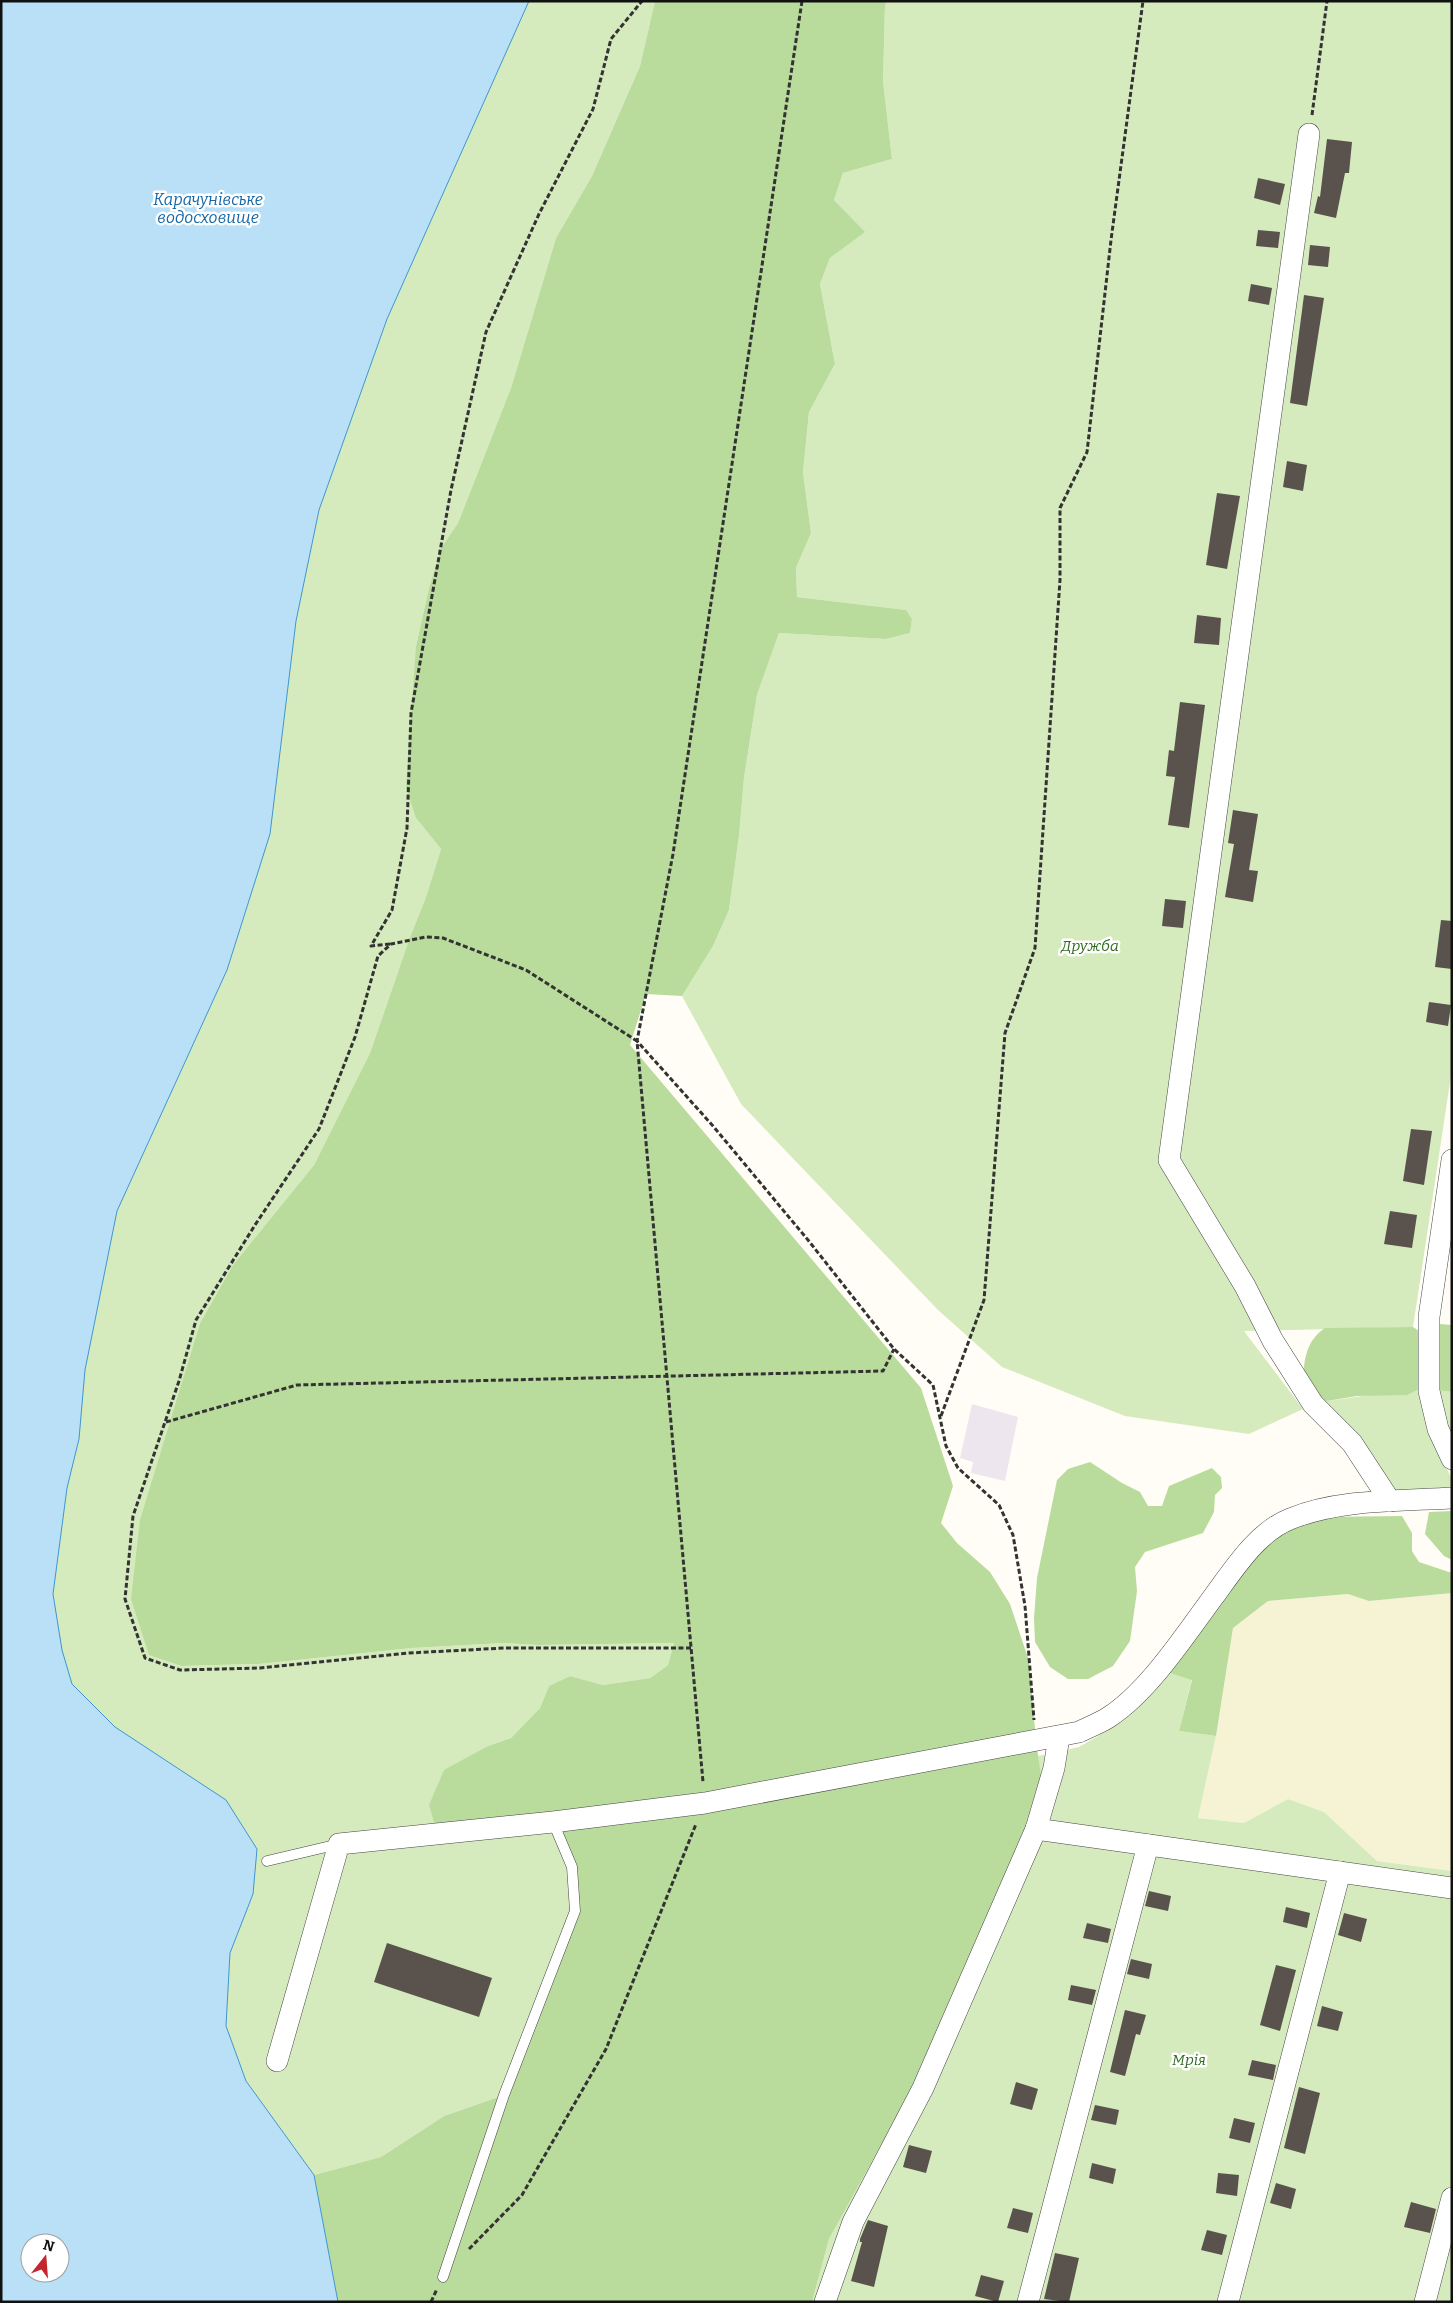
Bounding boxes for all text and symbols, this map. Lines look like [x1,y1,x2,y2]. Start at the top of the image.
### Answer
water label: Карачунівське водосховище [153,190,263,227]
park label: Дружба [1060,937,1119,955]
park label: Мрія [1172,2051,1206,2069]
north arrow [20,2233,70,2283]
text: N [41,2236,56,2256]

